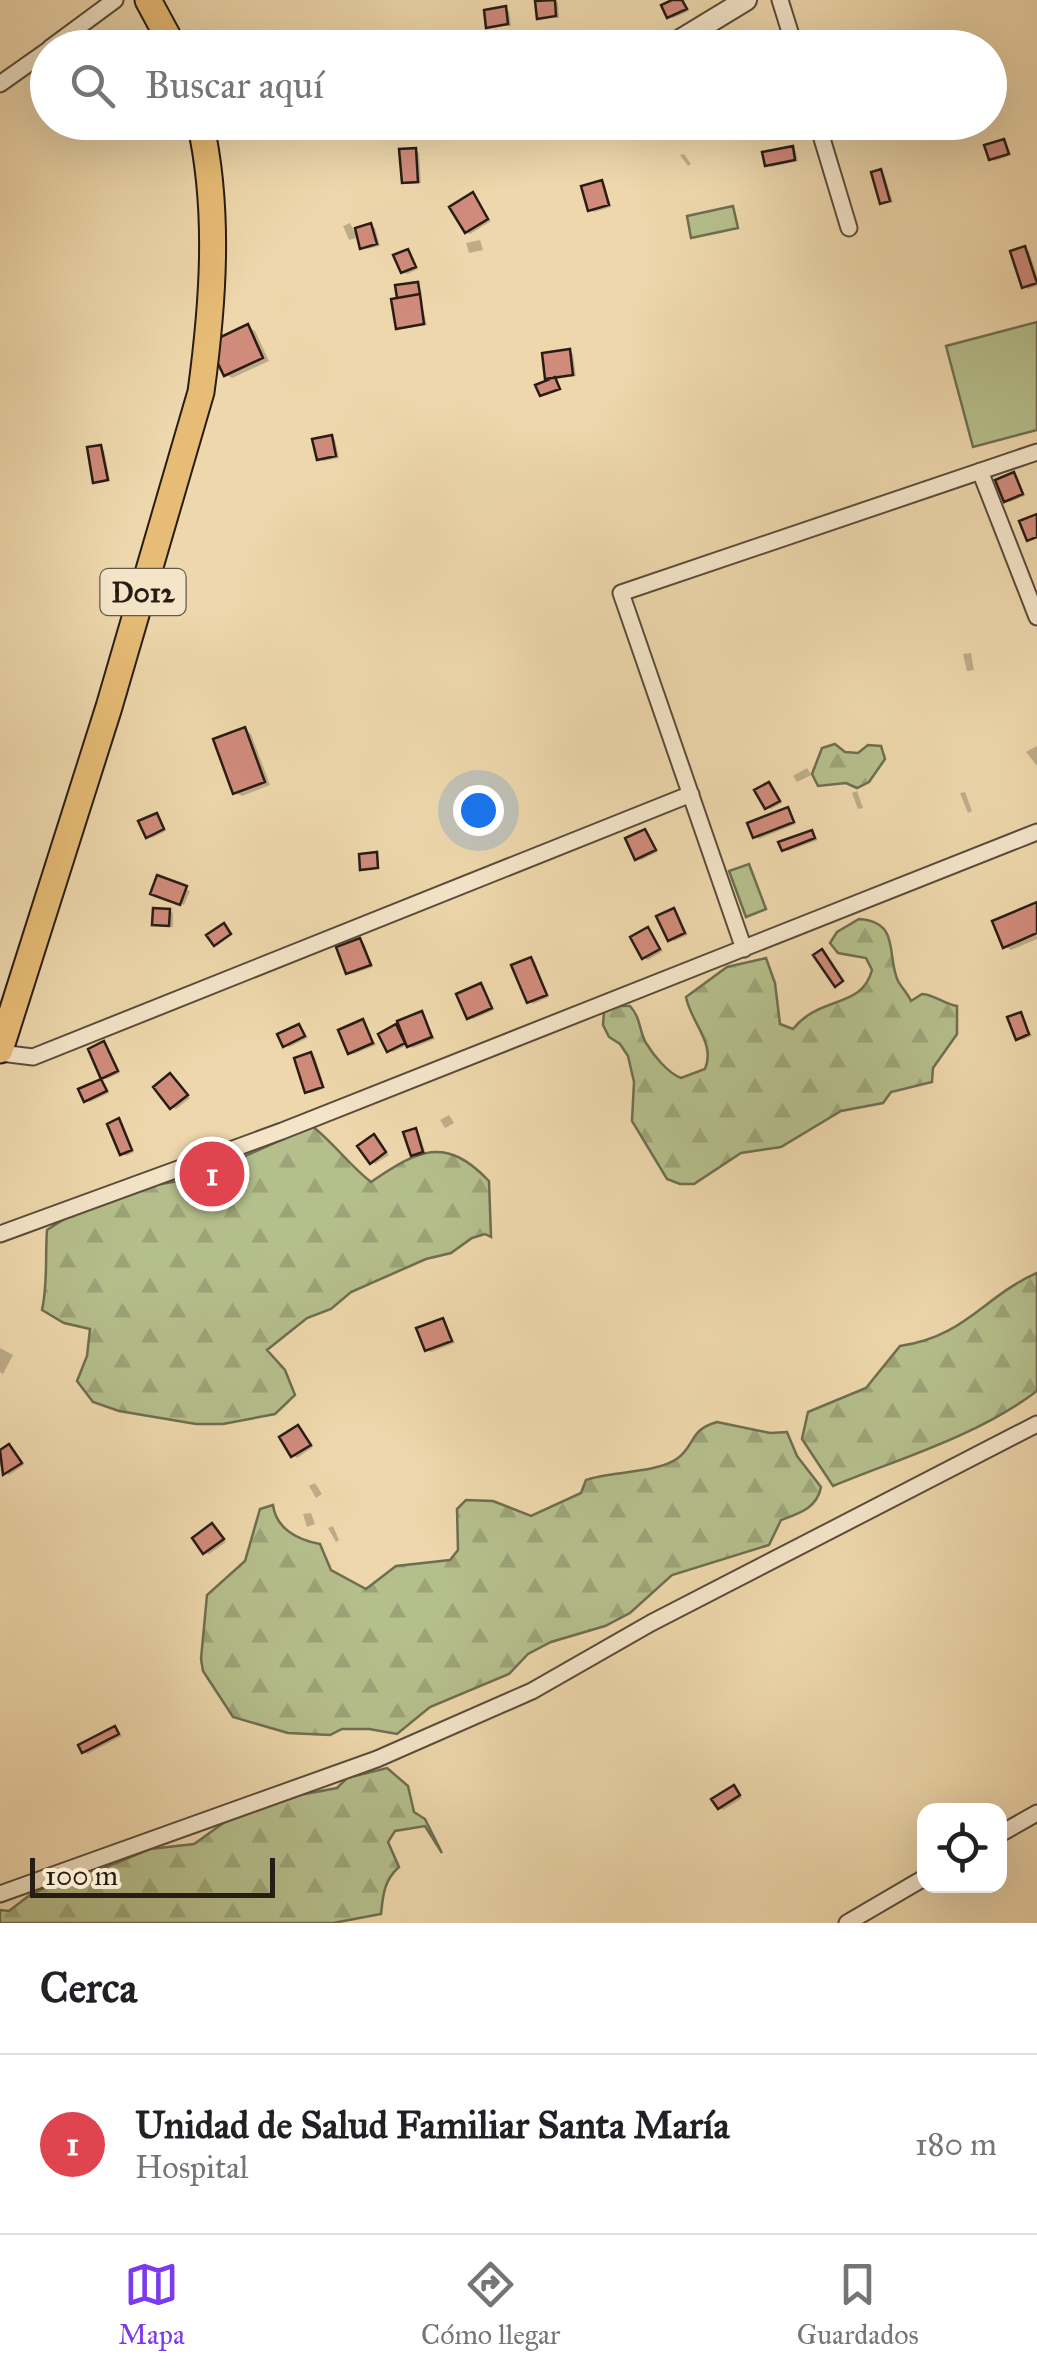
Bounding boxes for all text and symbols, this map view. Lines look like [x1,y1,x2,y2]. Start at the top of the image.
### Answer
search box [30,30,1007,140]
icon: search [65,58,120,113]
text: Buscar aquí [145,62,324,108]
road number: D012 [100,569,186,615]
your location [453,785,504,836]
pin: 1 [180,1136,244,1212]
map controls [917,1803,1007,1893]
button: locate [917,1803,1007,1893]
scale bar [30,1853,275,1898]
text: 100 m [45,1858,118,1893]
text: Cerca [40,1962,137,2014]
text: Unidad de Salud Familiar Santa María [135,2102,729,2148]
text: 1 [66,2125,79,2164]
text: 180 m [915,2125,997,2164]
text: Hospital [135,2148,248,2187]
tab: Mapa [118,2257,185,2352]
tab: Cómo llegar [421,2257,560,2352]
tab: Guardados [797,2257,919,2352]

